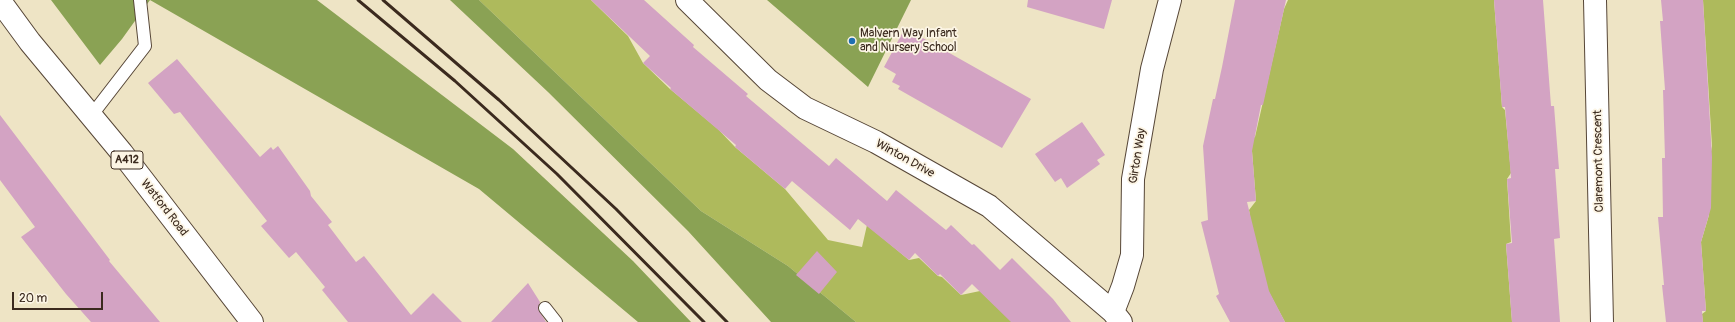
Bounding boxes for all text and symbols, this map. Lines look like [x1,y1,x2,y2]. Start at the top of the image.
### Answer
place label: Malvern Way Infant and Nursery School [860,27,957,55]
marker: Malvern Way Infant and Nursery School [847,36,857,46]
street label: Claremont Crescent [1591,109,1607,213]
street label: Girton Way [1127,127,1149,185]
street label: Winton Drive [873,137,937,181]
road number: A412 [111,151,143,169]
street label: Watford Road [137,177,191,239]
scale bar [14,284,105,310]
text: 20 m [19,291,47,306]

